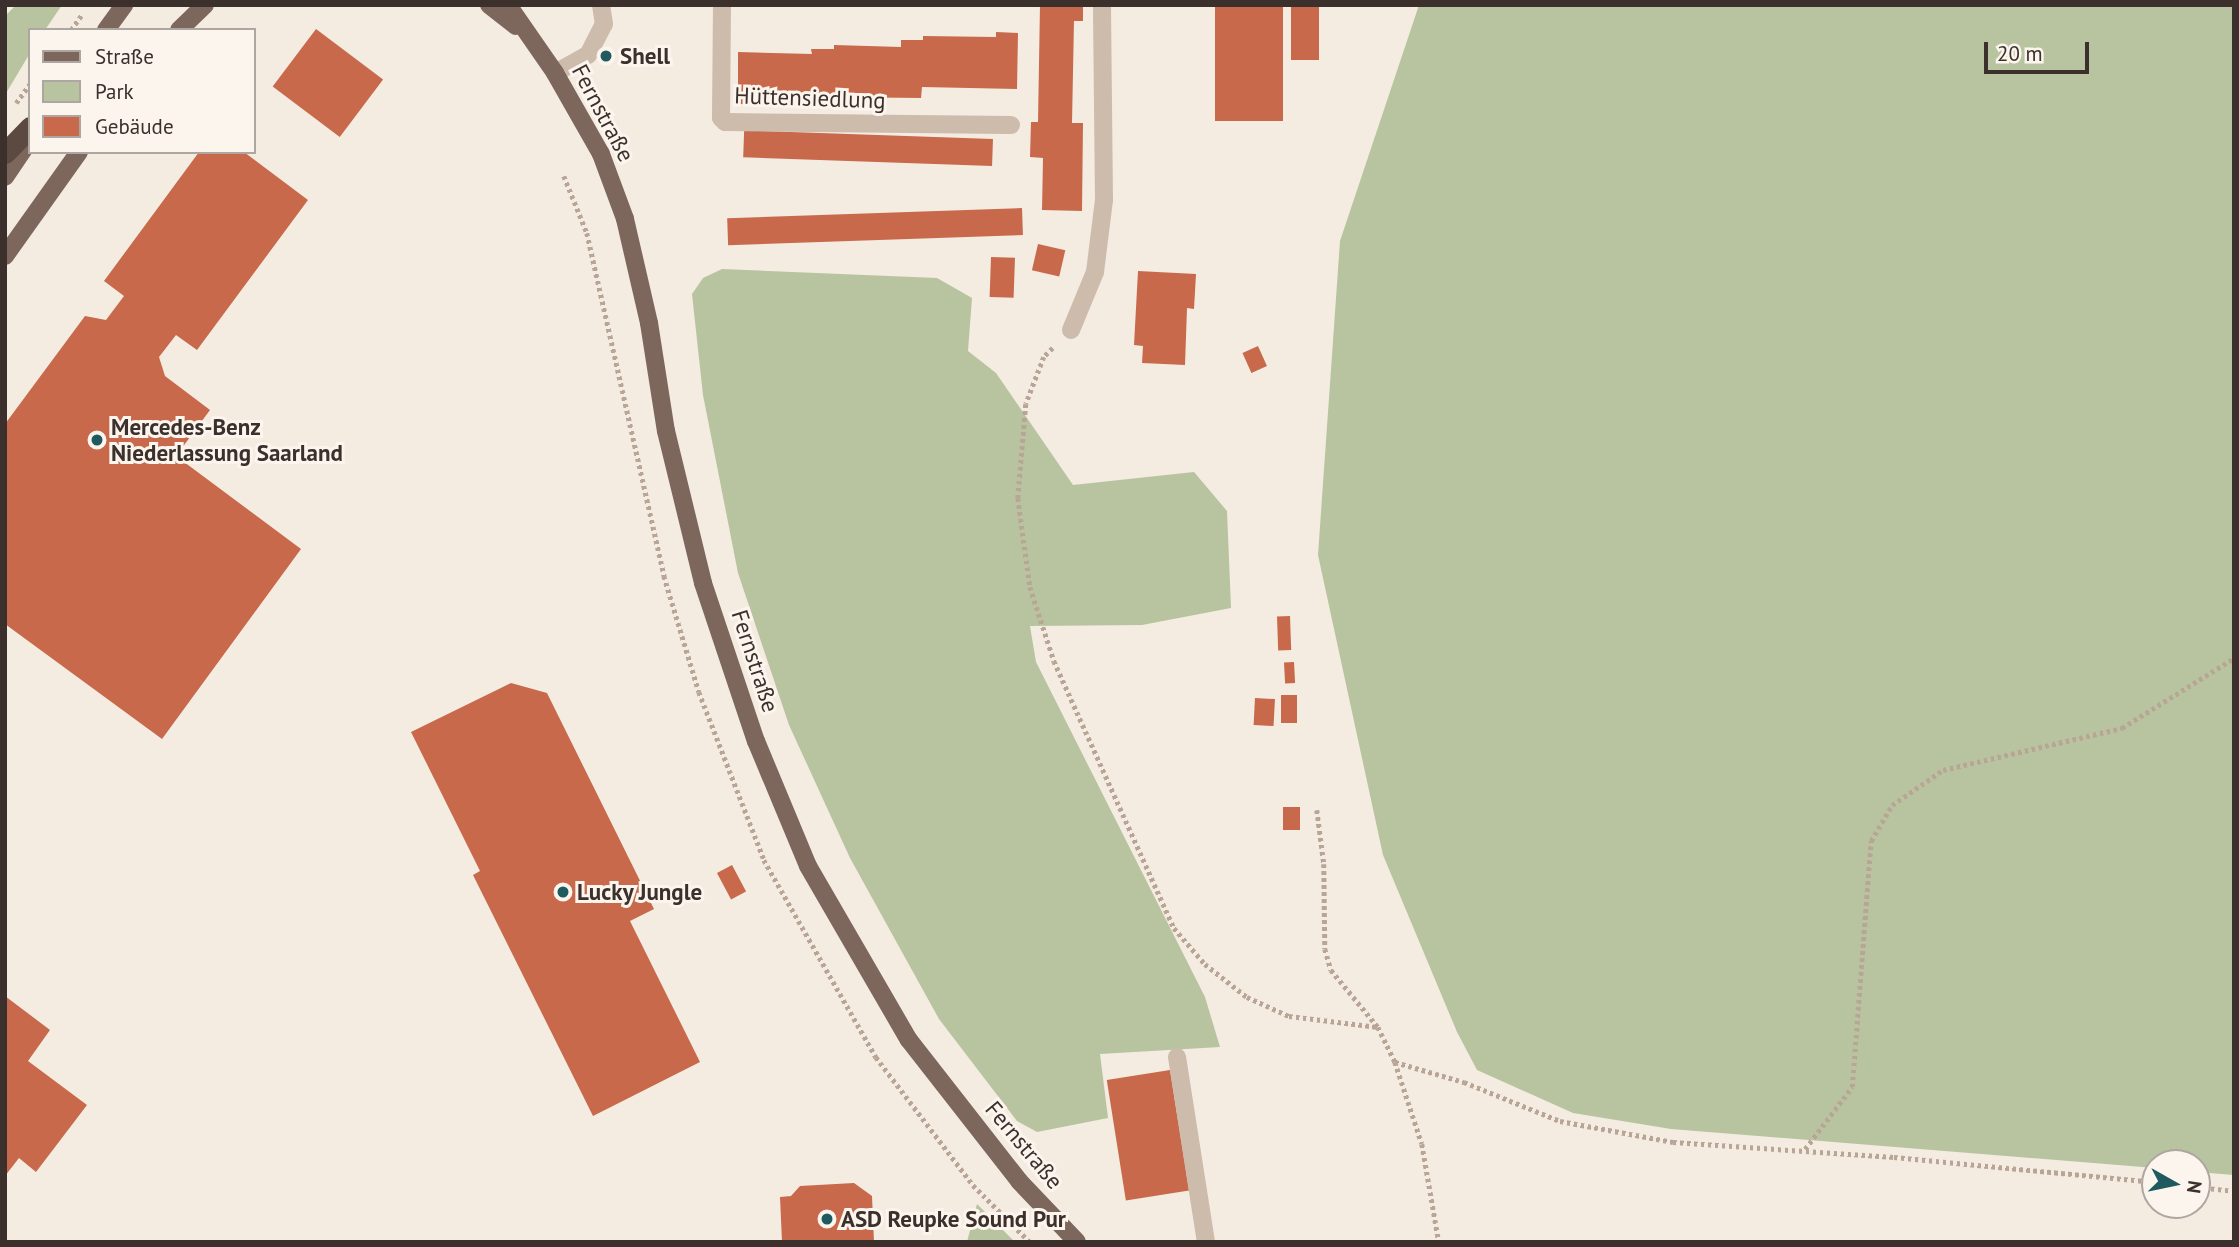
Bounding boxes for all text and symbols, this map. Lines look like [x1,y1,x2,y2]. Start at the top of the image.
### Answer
legend [28,28,256,154]
scale bar [1987,28,2092,72]
text: 20 m [1997,40,2043,67]
place label: Shell [620,42,670,70]
text: Straße [95,43,154,70]
marker: Shell [598,48,614,64]
street label: Fernstraße [566,60,640,166]
text: Park [95,78,134,105]
street label: Hüttensiedlung [734,82,886,114]
text: Gebäude [95,113,174,140]
place label: Mercedes-Benz Niederlassung Saarland [111,413,343,467]
marker: Mercedes-Benz Niederlassung Saarland [89,432,105,448]
street label: Fernstraße [726,606,784,716]
place label: Lucky Jungle [577,878,703,906]
marker: Lucky Jungle [555,884,571,900]
street label: Fernstraße [979,1096,1069,1194]
north arrow [2141,1149,2211,1219]
text: N [2182,1179,2208,1195]
place label: ASD Reupke Sound Pur [841,1205,1066,1233]
marker: ASD Reupke Sound Pur [819,1211,835,1227]

